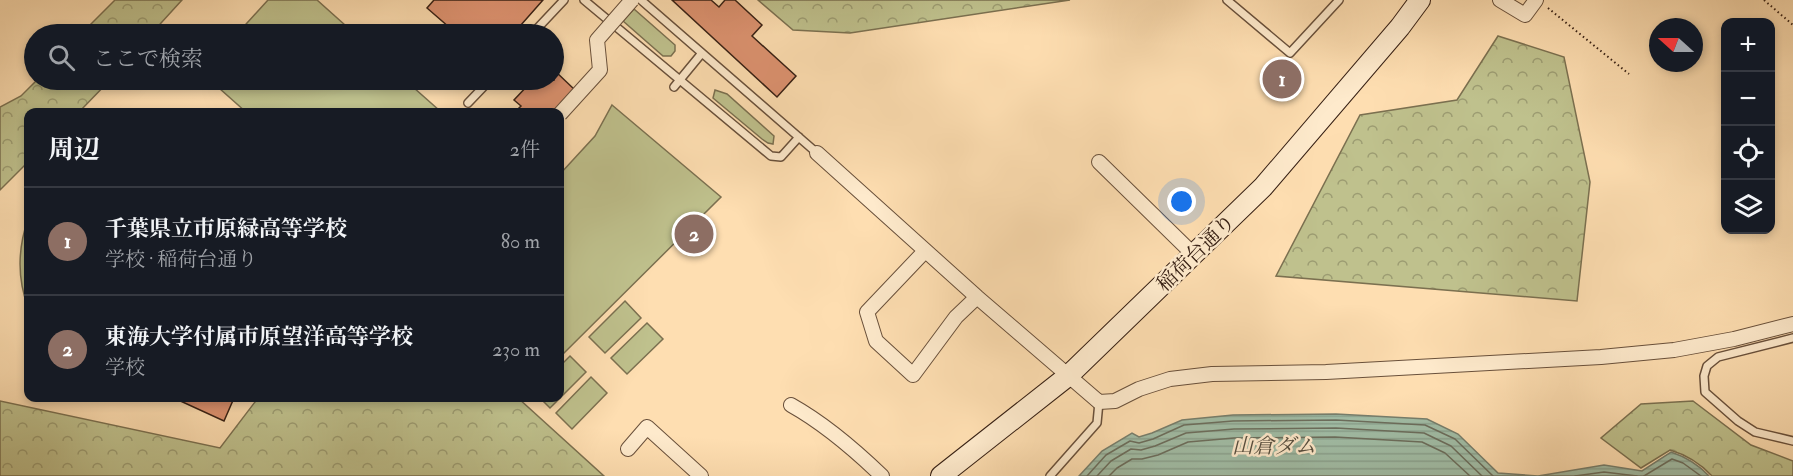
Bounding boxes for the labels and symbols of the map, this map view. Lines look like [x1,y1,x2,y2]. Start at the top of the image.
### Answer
north arrow [1649,18,1703,72]
pin: 1 [1262,56,1302,101]
your location [1167,187,1196,216]
street label: 稲荷台通り [1151,209,1241,297]
pin: 2 [674,212,714,256]
water label: 山倉ダム [1232,433,1316,460]

